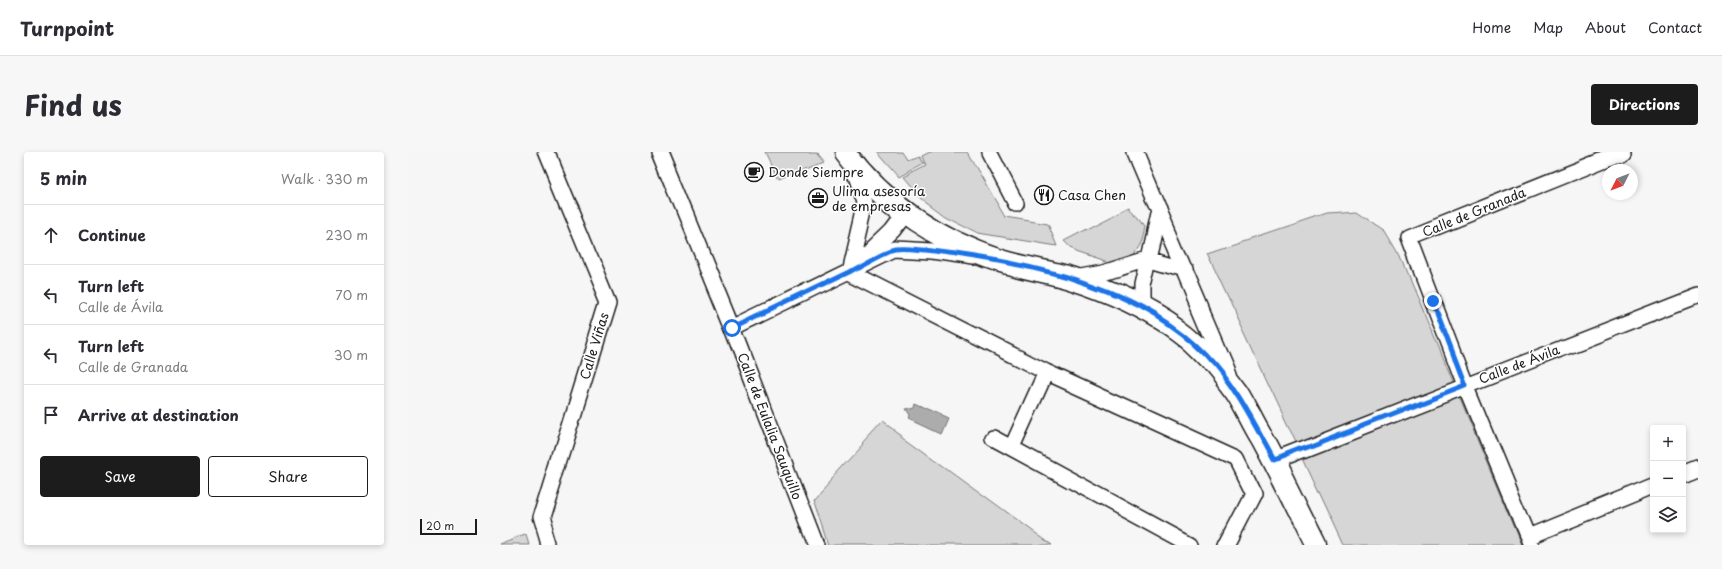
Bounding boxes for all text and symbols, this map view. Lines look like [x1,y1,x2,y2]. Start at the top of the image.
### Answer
text: Turnpoint [20,14,114,42]
text: Home [1472,17,1511,38]
text: Map [1533,17,1563,38]
text: About [1585,17,1626,38]
text: Contact [1648,17,1702,38]
text: Find us [24,83,122,126]
button: Directions [1591,84,1698,125]
cafe icon: Donde Siempre [743,161,765,183]
place label: Donde Siempre [768,162,864,181]
north arrow [1602,164,1638,200]
text: 5 min [40,165,87,191]
text: Walk · 330 m [281,169,368,188]
place label: Ulima asesoría de empresas [832,181,926,215]
street label: Calle de Granada [1419,182,1529,241]
restaurant icon: Casa Chen [1033,184,1055,206]
place label: Casa Chen [1058,185,1126,204]
office icon: Ulima asesoría de empresas [807,187,829,209]
text: Continue [78,223,146,246]
icon: ahead [40,224,62,246]
text: 230 m [326,225,368,244]
text: Turn left [78,274,144,297]
icon: left [40,284,62,306]
text: 70 m [335,285,368,304]
route end [1424,292,1442,310]
text: Calle de Ávila [78,297,163,316]
street label: Calle Viñas [574,310,613,382]
route start [723,319,741,337]
text: Turn left [78,334,144,357]
street label: Calle de Ávila [1476,339,1563,388]
icon: left [40,344,62,366]
text: 30 m [334,345,368,364]
street label: Calle de Eulalia Sauquillo [734,350,807,502]
text: Calle de Granada [78,357,188,376]
text: Arrive at destination [78,403,239,426]
icon: arrive [40,404,62,426]
map controls [1650,425,1686,533]
button: + [1650,425,1686,461]
button: Save [40,456,200,497]
button: Share [208,456,368,497]
button: − [1650,461,1686,497]
button: layers [1650,497,1686,533]
scale bar [420,517,477,536]
text: 20 m [426,517,454,534]

